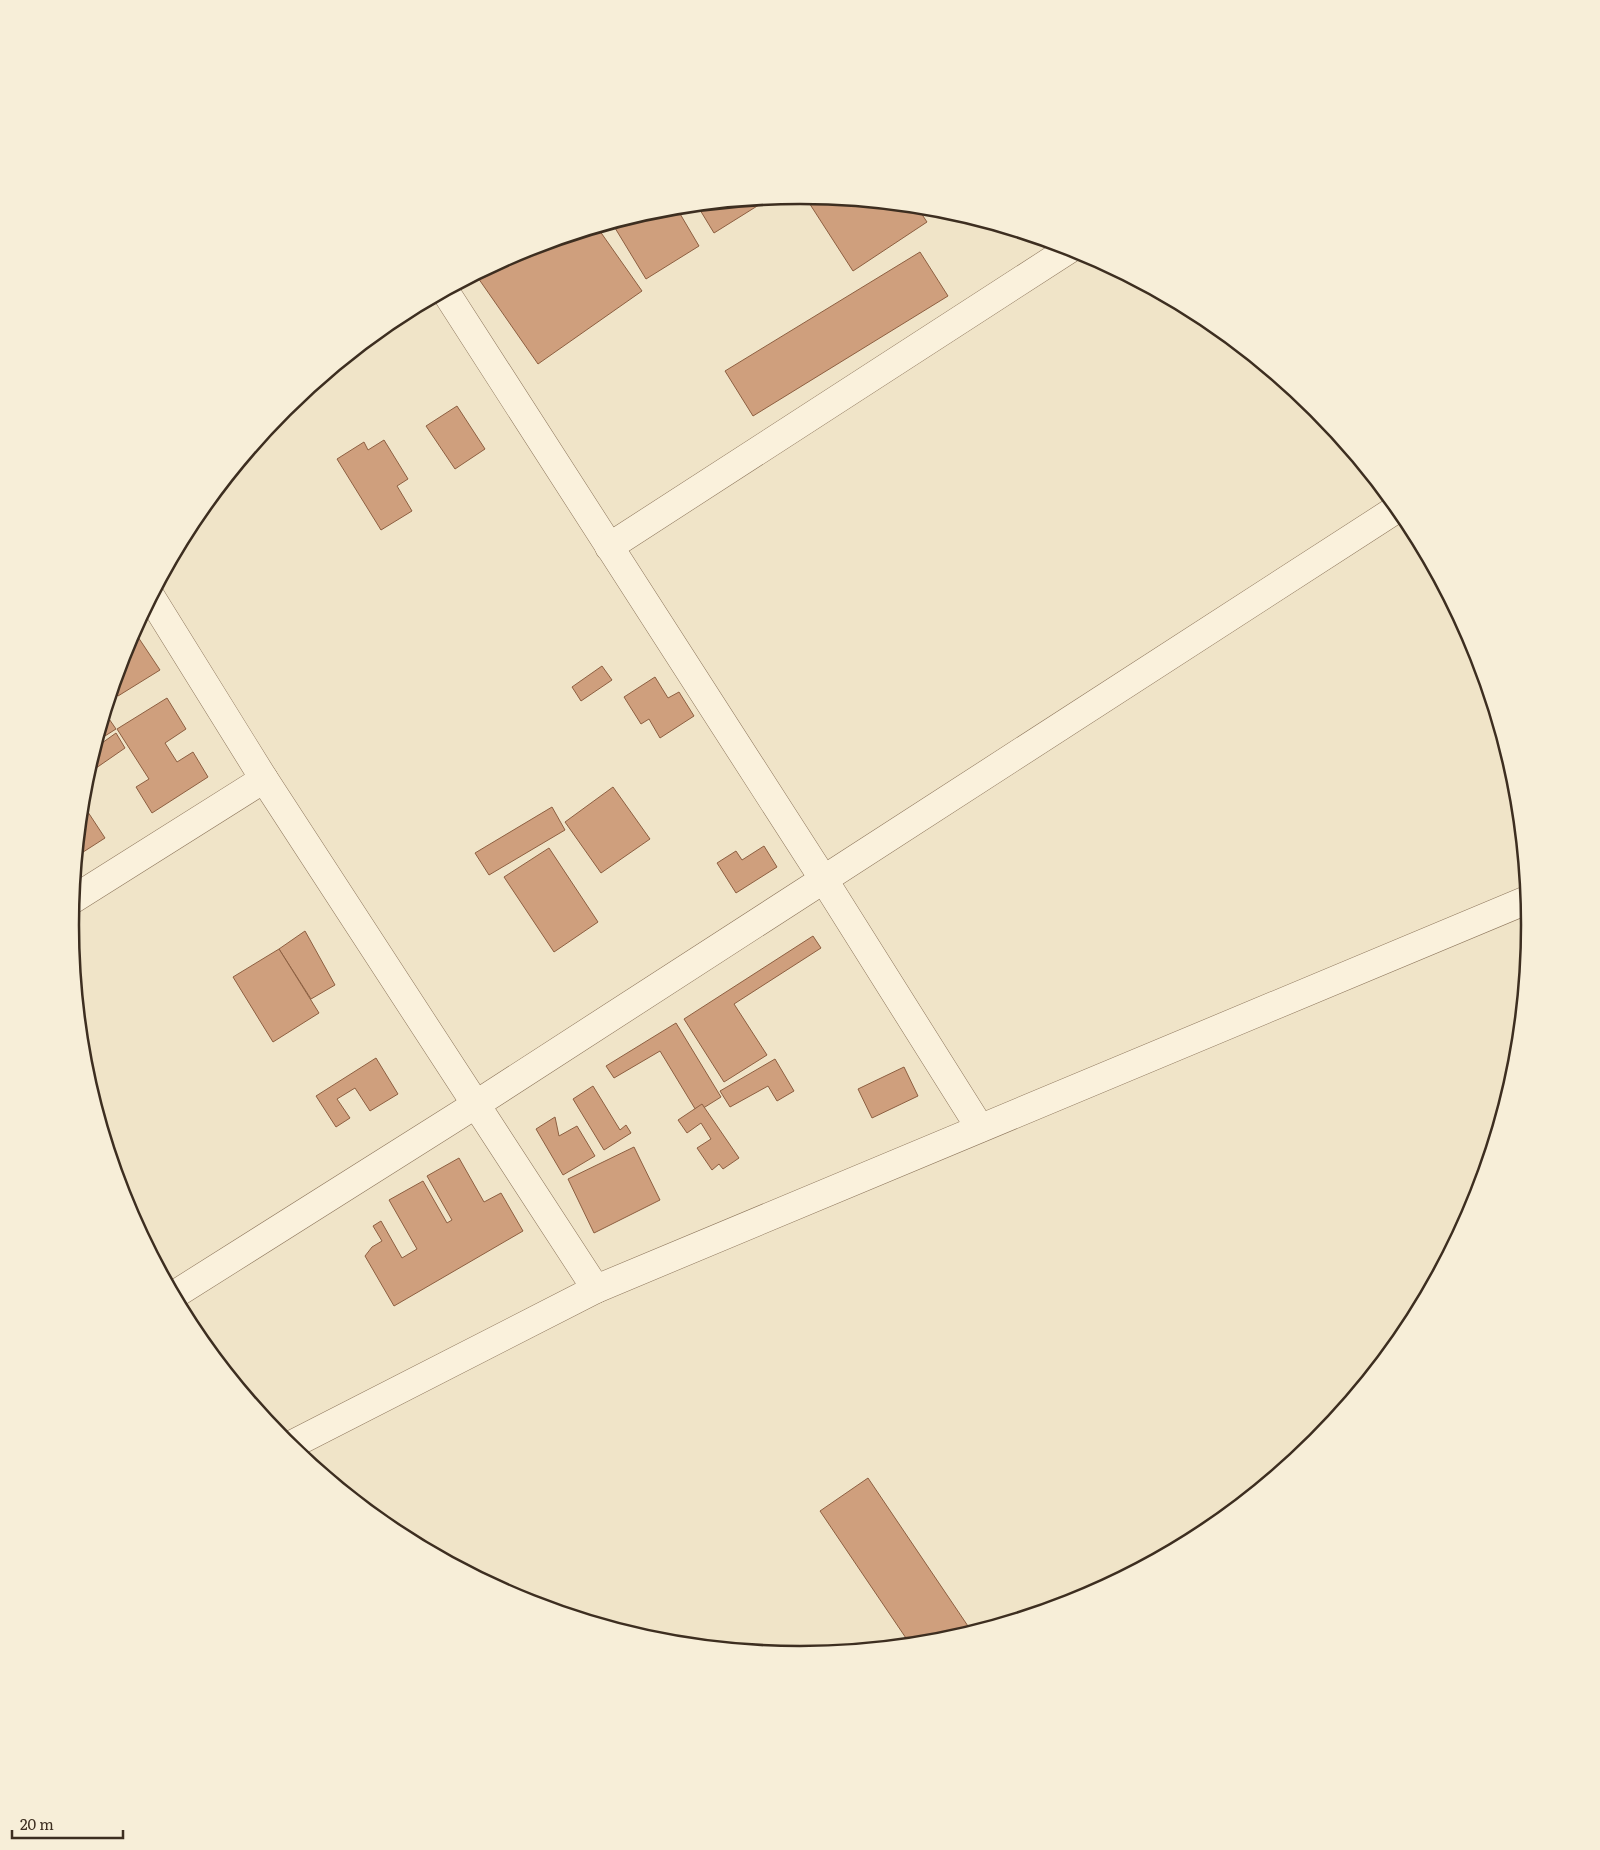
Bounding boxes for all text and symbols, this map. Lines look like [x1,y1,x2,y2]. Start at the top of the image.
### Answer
scale bar [12,1808,124,1840]
text: 20 m [20,1812,54,1835]

